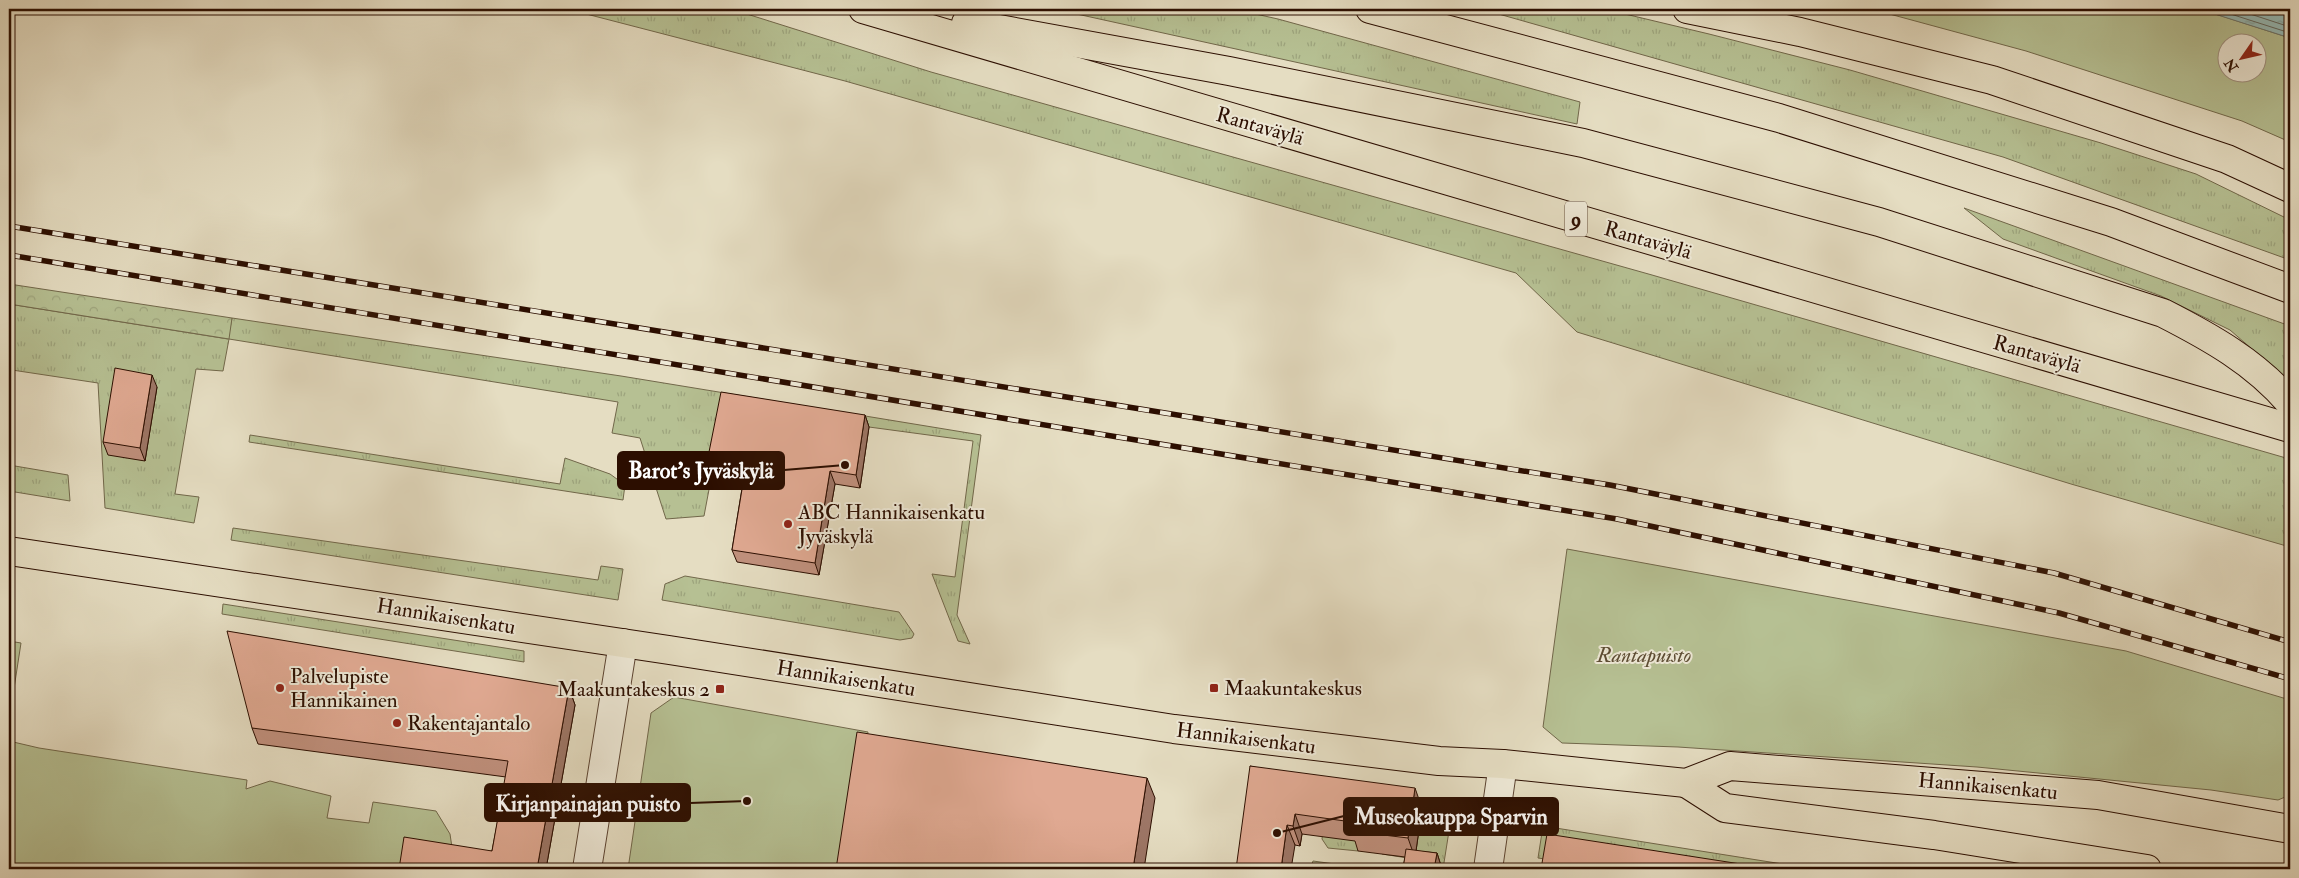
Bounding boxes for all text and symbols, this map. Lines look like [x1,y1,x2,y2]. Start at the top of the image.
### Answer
north arrow [2216,32,2266,82]
text: N [2221,55,2243,76]
street label: Rantaväylä [1213,101,1307,152]
road number: 9 [1565,202,1587,236]
street label: Rantaväylä [1601,215,1695,266]
street label: Rantaväylä [1990,329,2084,380]
callout: Barot's Jyväskylä [618,452,784,489]
text: Barot's Jyväskylä [628,457,775,486]
place label: ABC Hannikaisenkatu Jyväskylä [797,499,985,550]
marker: ABC Hannikaisenkatu Jyväskylä [782,518,794,530]
street label: Hannikaisenkatu [375,592,517,641]
park label: Rantapuisto [1596,642,1691,669]
street label: Hannikaisenkatu [775,654,917,703]
place label: Palvelupiste Hannikainen [290,663,398,714]
place label: Maakuntakeskus [1224,675,1362,702]
place label: Maakuntakeskus 2 [557,676,710,703]
marker: Palvelupiste Hannikainen [274,682,286,694]
marker: Maakuntakeskus [1208,682,1220,694]
marker: Maakuntakeskus 2 [714,683,726,695]
place label: Rakentajantalo [407,710,530,737]
marker: Rakentajantalo [391,717,403,729]
street label: Hannikaisenkatu [1175,717,1317,760]
street label: Hannikaisenkatu [1917,767,2059,806]
callout: Kirjanpainajan puisto [485,784,690,821]
text: Kirjanpainajan puisto [496,790,681,819]
callout: Museokauppa Sparvin [1344,798,1558,835]
text: Museokauppa Sparvin [1353,803,1549,832]

